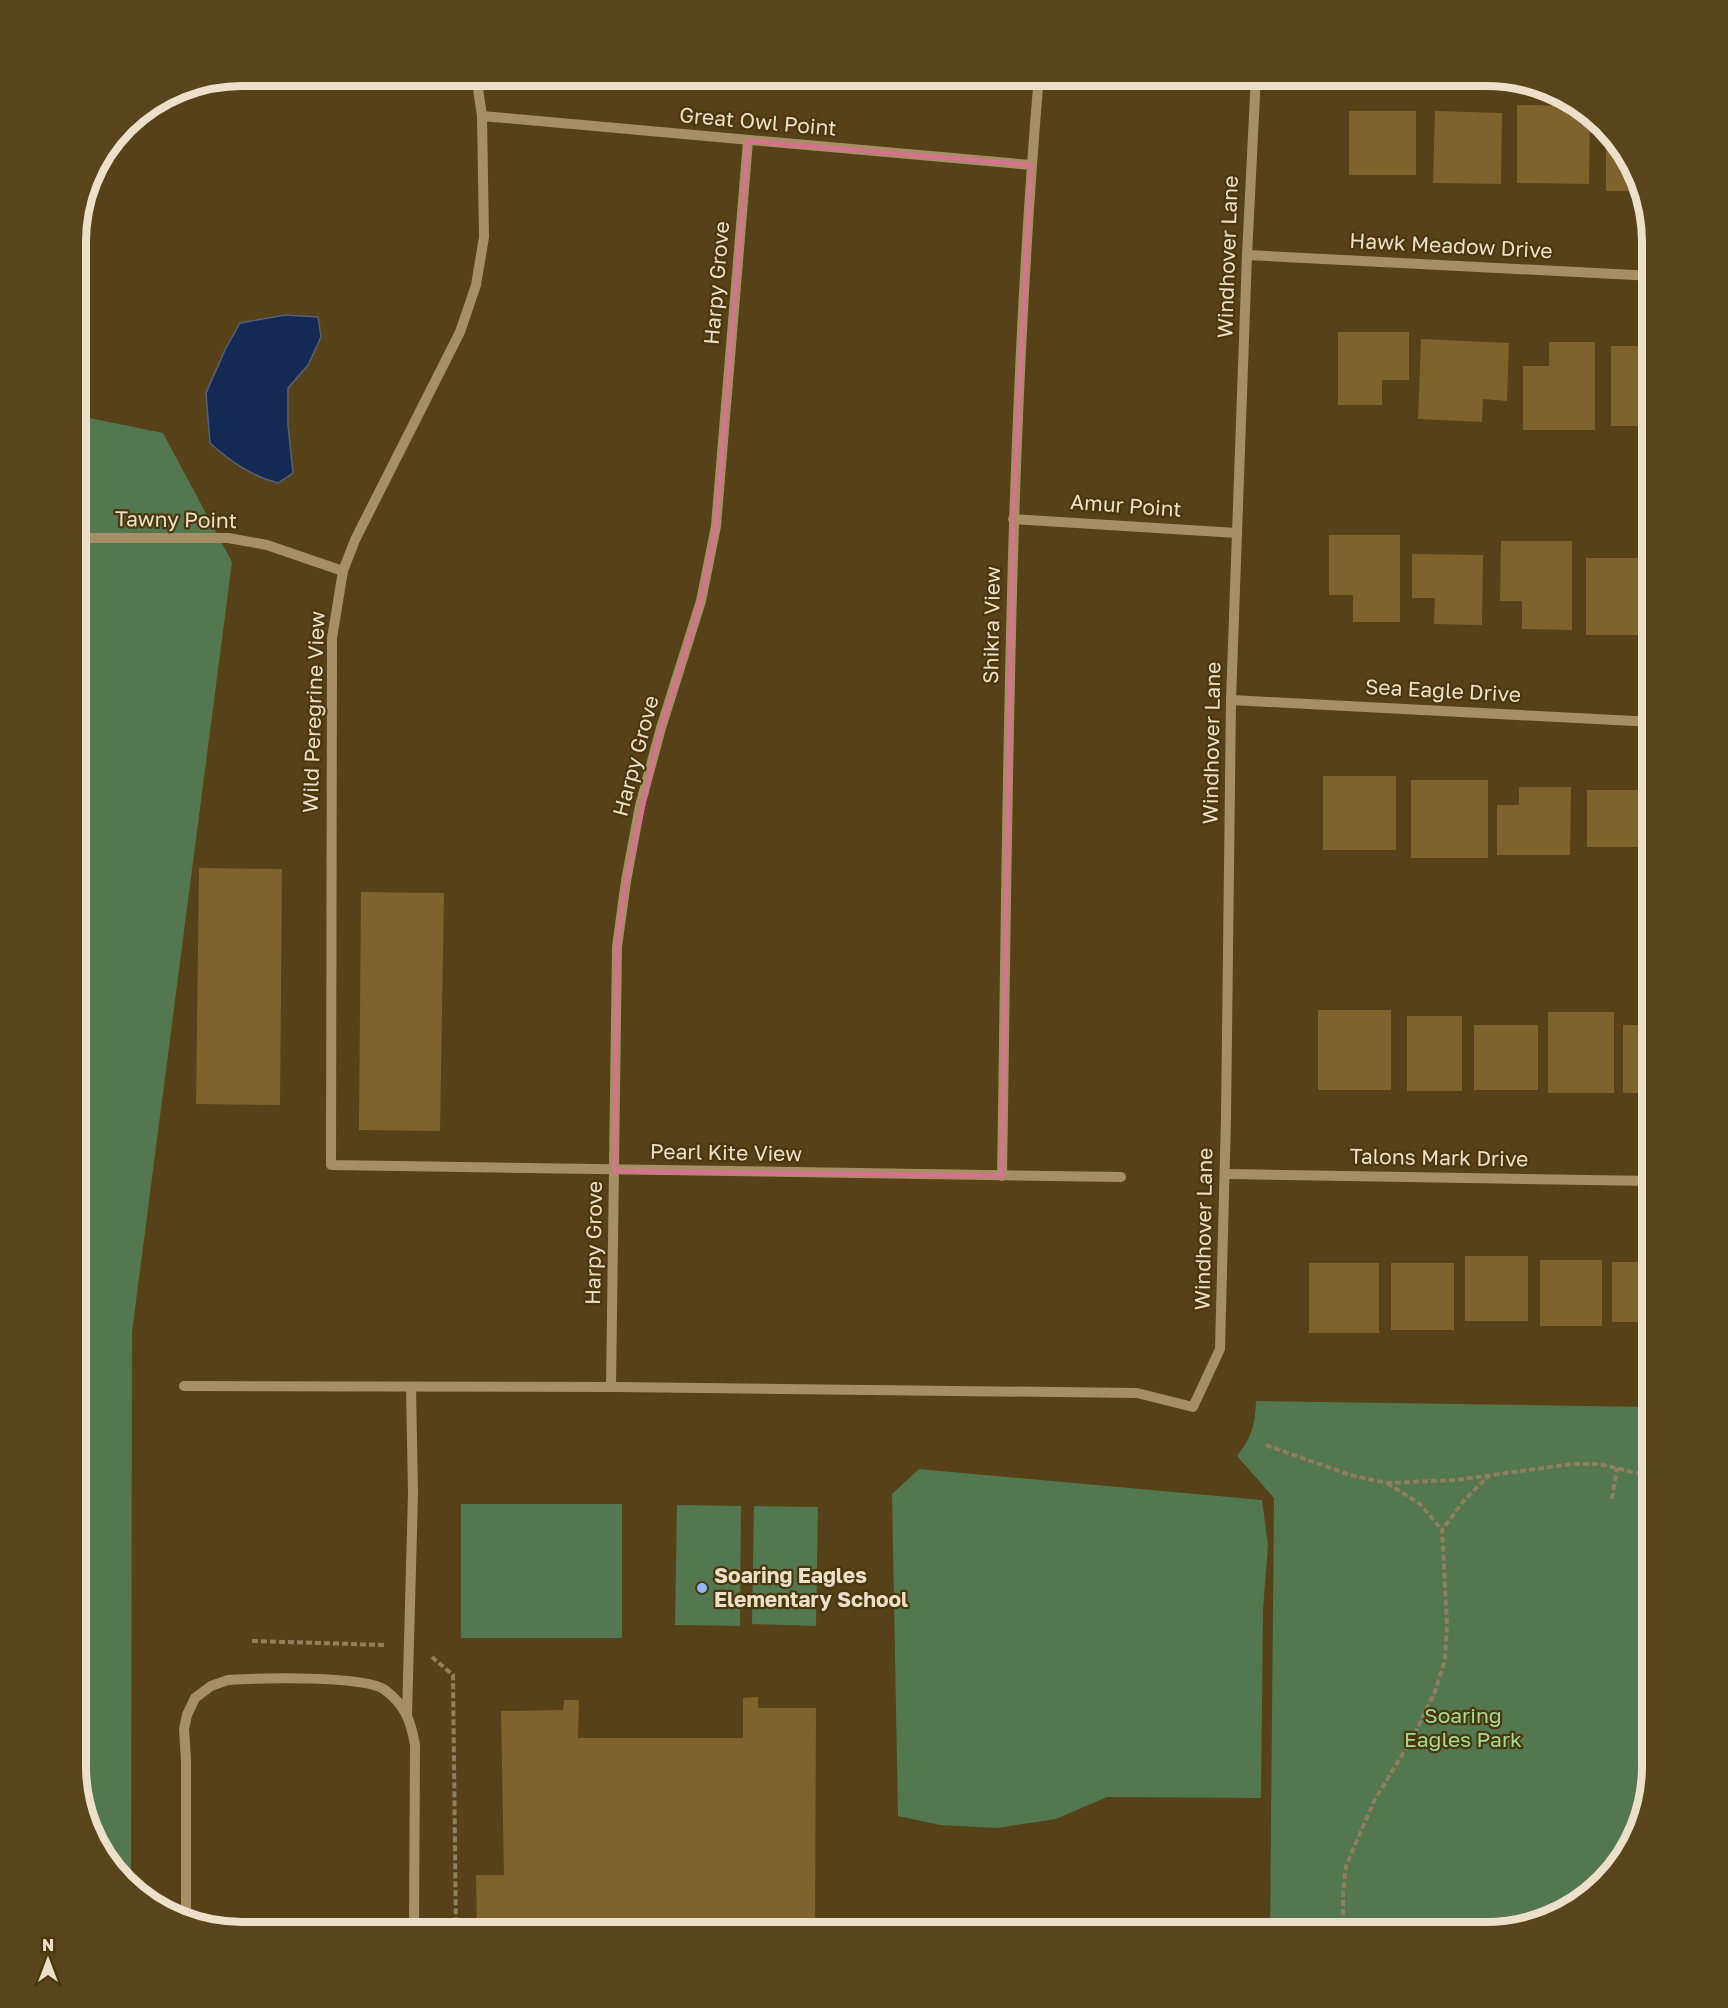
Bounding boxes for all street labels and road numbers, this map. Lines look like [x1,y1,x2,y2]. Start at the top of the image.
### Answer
street label: Great Owl Point [678,101,838,141]
street label: Windhover Lane [1211,175,1243,339]
street label: Harpy Grove [698,220,734,346]
street label: Hawk Meadow Drive [1349,227,1553,263]
street label: Amur Point [1069,488,1183,522]
street label: Tawny Point [115,505,237,533]
street label: Shikra View [977,566,1005,684]
street label: Wild Peregrine View [296,611,330,813]
street label: Windhover Lane [1197,661,1225,825]
street label: Sea Eagle Drive [1364,673,1522,707]
street label: Harpy Grove [606,692,664,819]
street label: Pearl Kite View [650,1138,802,1166]
street label: Talons Mark Drive [1349,1142,1529,1172]
street label: Windhover Lane [1189,1147,1217,1311]
street label: Harpy Grove [579,1181,607,1305]

